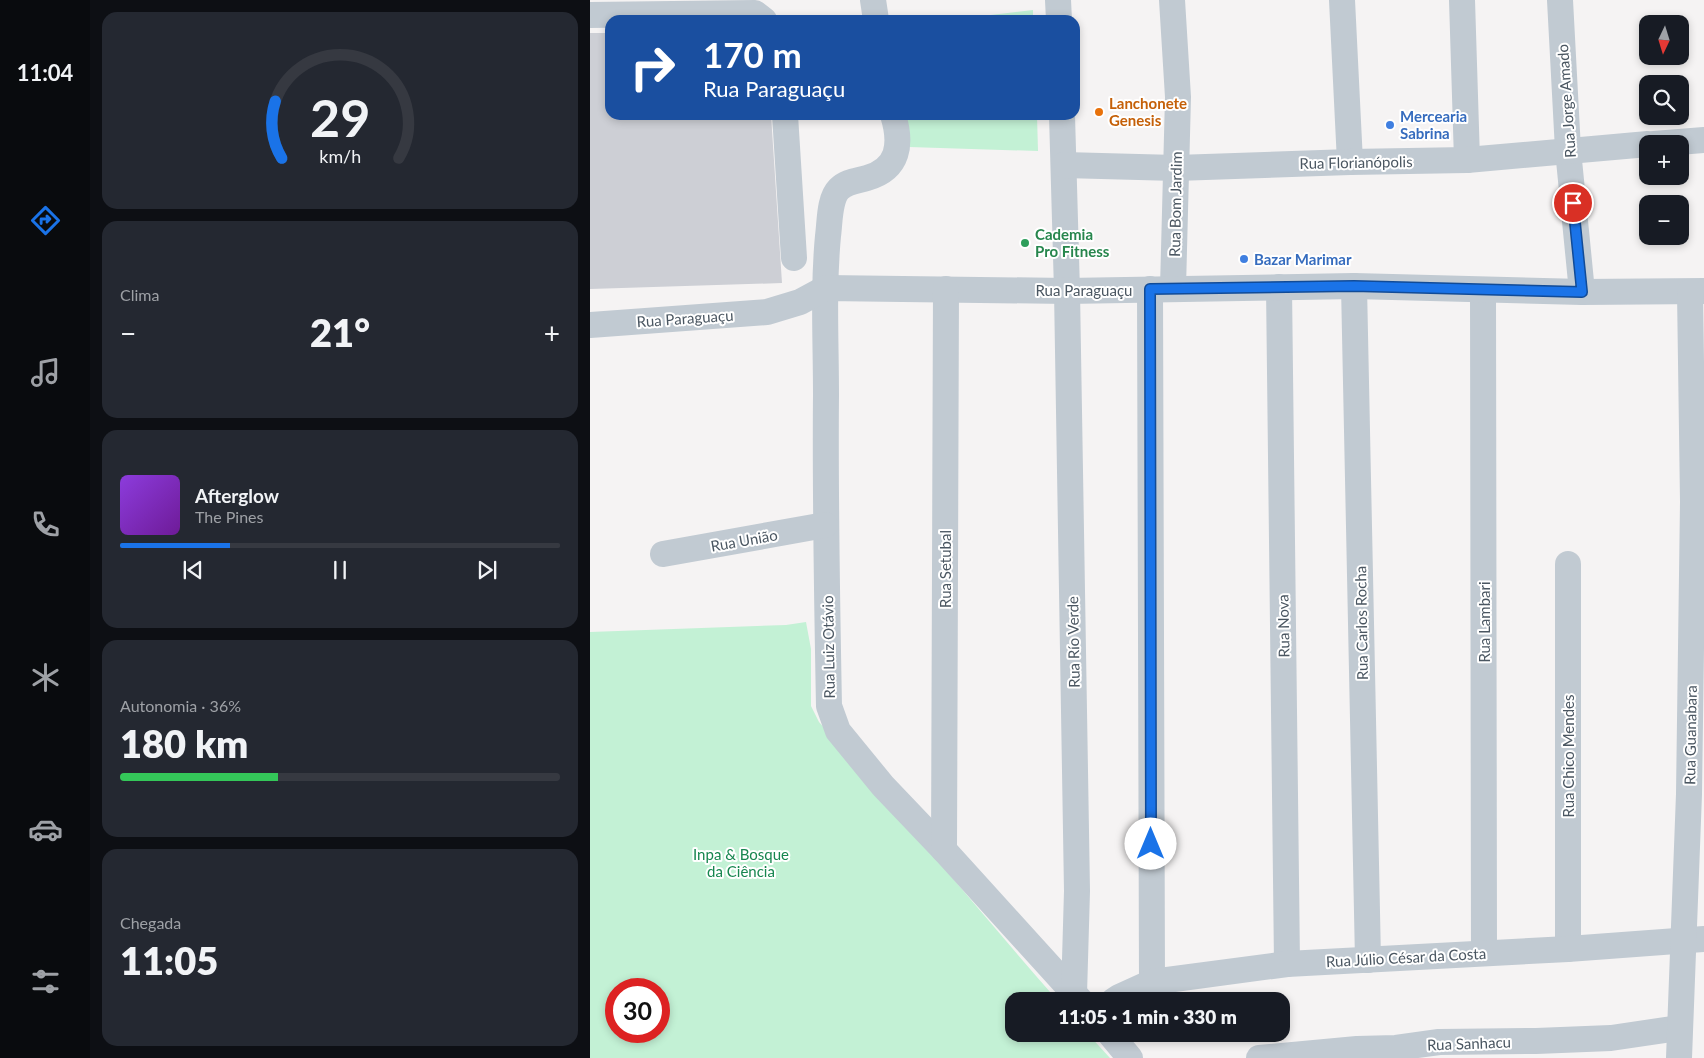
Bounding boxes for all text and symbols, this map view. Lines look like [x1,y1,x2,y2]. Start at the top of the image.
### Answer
north arrow [1639,15,1689,65]
map controls [1639,15,1689,245]
text: 170 m [703,33,802,75]
icon: right [620,35,685,100]
street label: Rua Jorge Amado [1553,44,1579,158]
text: 11:04 [17,59,73,86]
text: Rua Paraguaçu [703,75,845,102]
button: search [1639,75,1689,125]
text: 29 [310,86,370,148]
place label: Lanchonete Genesis [1109,94,1187,129]
marker: Lanchonete Genesis [1093,106,1105,118]
place label: Mercearia Sabrina [1400,107,1467,142]
marker: Mercearia Sabrina [1384,119,1396,131]
button: + [1639,135,1689,185]
text: km/h [319,145,361,167]
street label: Rua Bom Jardim [1165,151,1185,257]
street label: Rua Florianópolis [1299,152,1413,172]
pin [1552,182,1594,224]
icon: arrive [1559,189,1587,217]
button: − [1639,195,1689,245]
icon: directions [28,203,63,238]
place label: Cademia Pro Fitness [1035,225,1110,260]
marker: Cademia Pro Fitness [1019,237,1031,249]
place label: Bazar Marimar [1254,250,1352,268]
marker: Bazar Marimar [1238,253,1250,265]
street label: Rua Paraguaçu [1036,281,1132,299]
text: Clima [120,285,159,304]
street label: Rua Paraguaçu [636,306,734,330]
text: 21° [310,309,370,355]
text: − [120,316,136,350]
text: + [544,316,560,350]
icon: music [28,355,63,390]
text: Afterglow [195,484,279,507]
icon: phone [28,507,63,542]
text: The Pines [195,507,264,526]
street label: Rua União [709,525,779,555]
street label: Rua Setubal [936,530,954,608]
icon: previous [179,556,207,584]
icon: pause [326,556,354,584]
icon: next [473,556,501,584]
street label: Rua Carlos Rocha [1351,566,1371,680]
street label: Rua Lambari [1475,581,1493,663]
street label: Rua Nova [1273,594,1293,658]
street label: Rua Luiz Otávio [818,595,838,699]
street label: Rua Río Verde [1063,596,1083,688]
icon: climate [28,660,63,695]
street label: Rua Guanabara [1680,685,1700,785]
street label: Rua Chico Mendes [1559,695,1577,817]
text: Autonomia · 36% [120,696,241,715]
text: 180 km [120,720,248,766]
icon: car [28,812,63,847]
position arrow [1124,817,1176,869]
park label: Inpa & Bosque da Ciência [693,845,789,880]
text: Chegada [120,913,181,932]
text: 11:05 [120,937,218,983]
street label: Rua Júlio César da Costa [1325,944,1487,970]
icon: filters [28,964,63,999]
speed limit sign: 30 [605,978,670,1043]
text: 11:05 · 1 min · 330 m [1058,1005,1237,1028]
street label: Rua Sanhacu [1427,1033,1511,1053]

